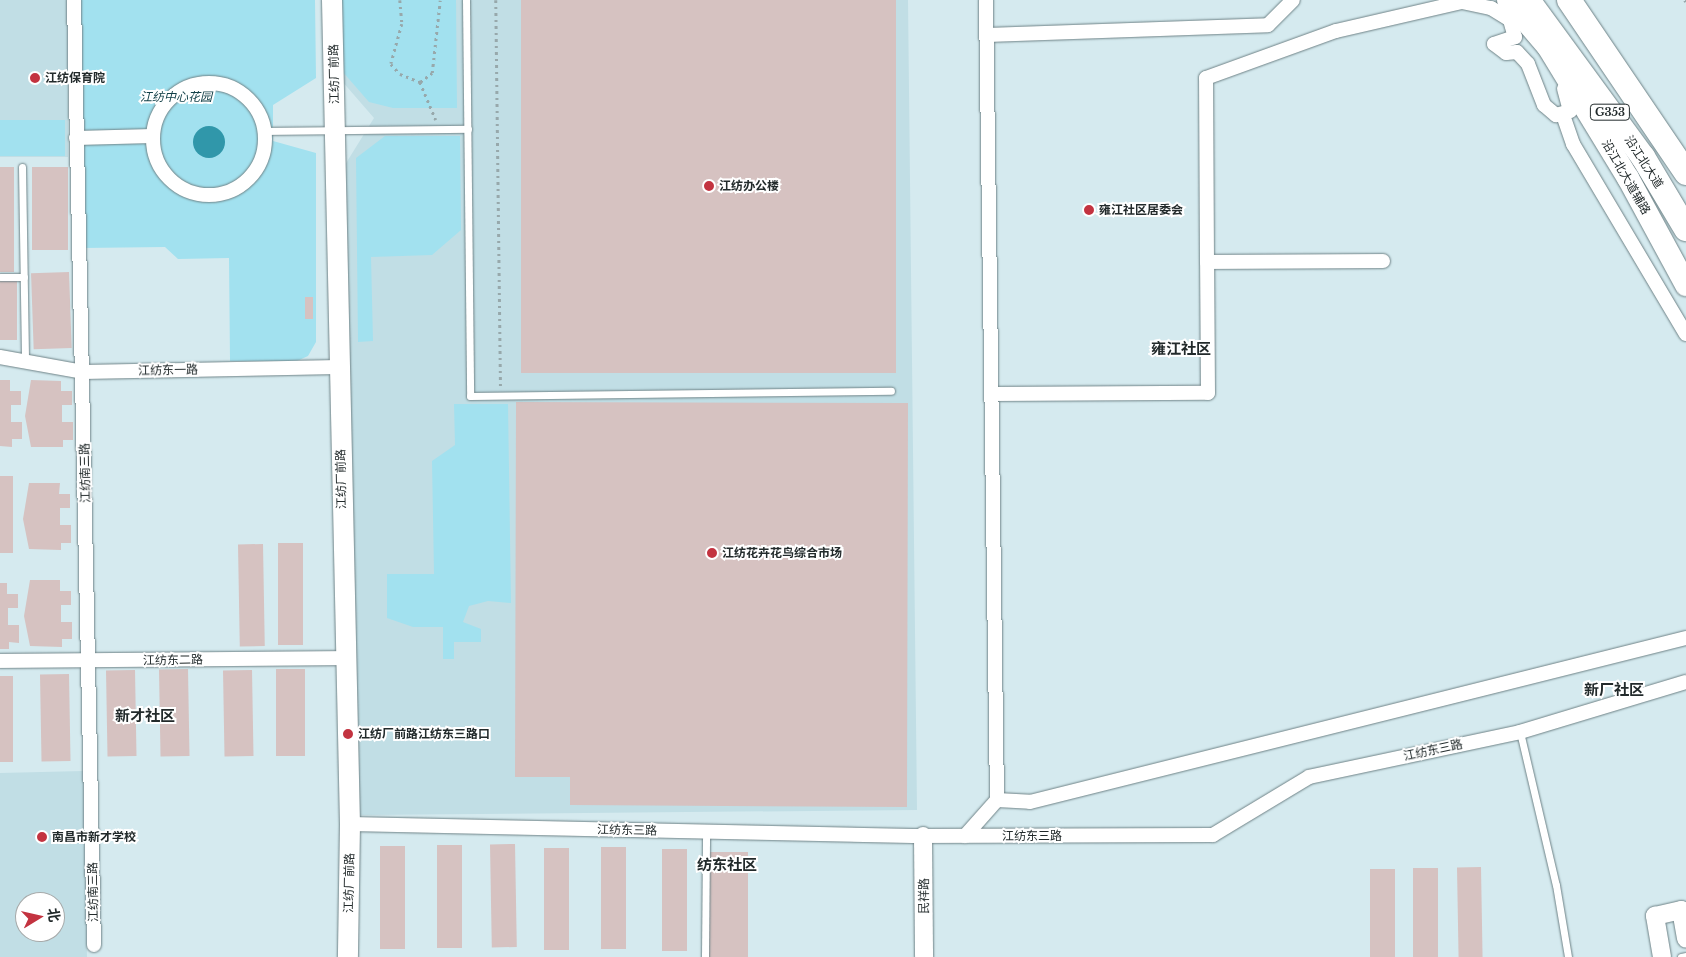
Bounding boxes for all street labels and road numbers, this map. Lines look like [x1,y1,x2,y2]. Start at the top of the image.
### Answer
street label: 江纺厂前路 [326,44,342,104]
road number: G353 [1589,104,1631,120]
street label: 沿江北大道 [1622,133,1666,191]
street label: 沿江北大道辅路 [1599,137,1653,217]
street label: 江纺东一路 [138,362,198,378]
street label: 江纺南三路 [77,443,93,503]
street label: 江纺厂前路 [333,449,349,509]
street label: 江纺东二路 [143,652,203,668]
street label: 江纺东三路 [1402,737,1464,763]
street label: 江纺东三路 [597,822,657,838]
street label: 江纺东三路 [1002,829,1062,843]
street label: 江纺厂前路 [341,853,357,913]
street label: 江纺南三路 [85,862,101,922]
street label: 民祥路 [917,878,931,914]

